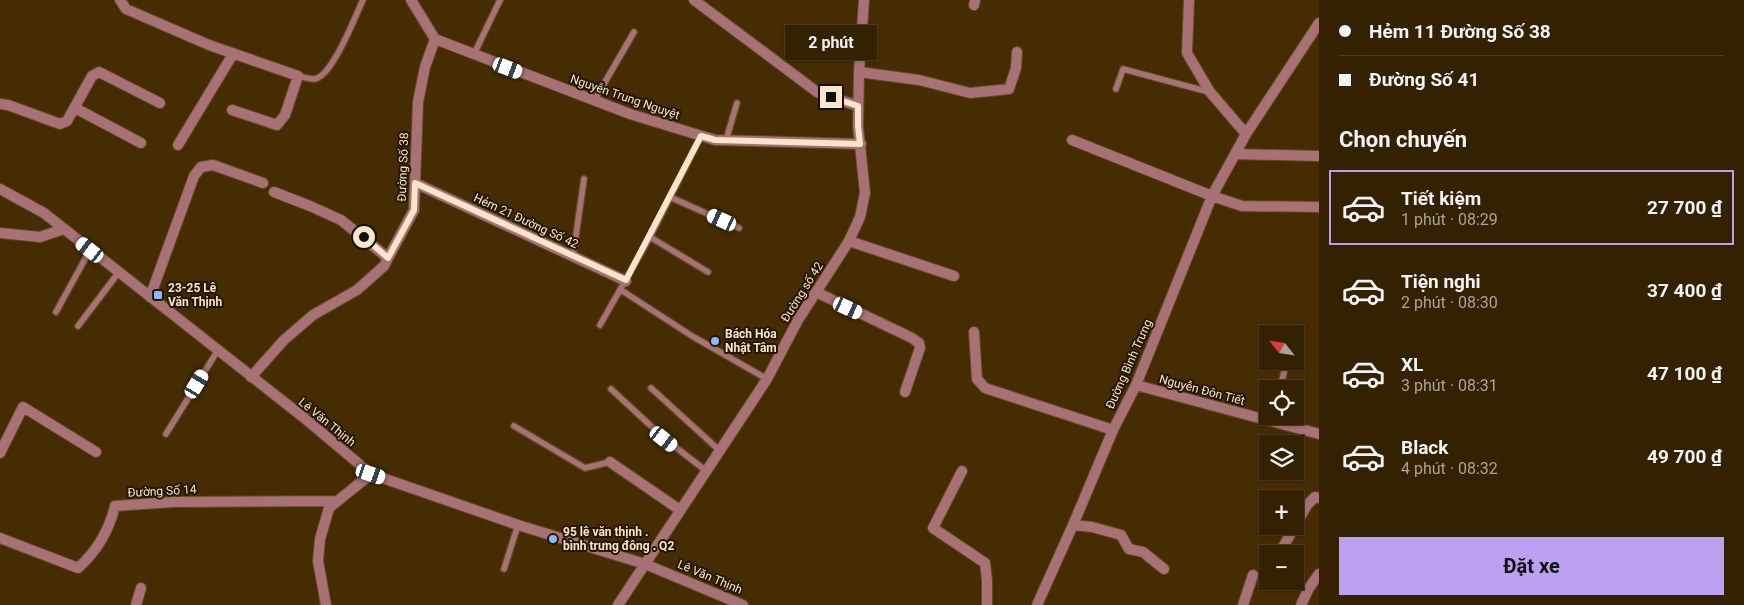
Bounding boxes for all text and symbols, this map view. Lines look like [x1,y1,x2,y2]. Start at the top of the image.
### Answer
text: Hẻm 11 Đường Số 38 [1369,20,1551,43]
callout: 2 phút [785,24,877,59]
text: 2 phút [808,33,854,52]
car [491,56,524,80]
text: Đường Số 41 [1369,68,1479,91]
street label: Nguyễn Trung Nguyệt [568,72,682,122]
route end [820,86,842,108]
text: Chọn chuyến [1339,127,1467,152]
street label: Đường Số 38 [395,132,411,202]
icon: car [1341,185,1386,230]
text: Tiết kiệm [1401,187,1481,210]
street label: Hẻm 21 Đường Số 42 [471,191,581,252]
text: 27 700 ₫ [1647,196,1722,219]
car [705,207,738,233]
text: 1 phút · 08:29 [1401,210,1498,229]
route start [353,226,375,248]
car [73,235,106,265]
street label: Đường số 42 [778,259,826,325]
icon: car [1341,268,1386,313]
text: Tiện nghi [1401,270,1481,293]
text: 37 400 ₫ [1647,279,1722,302]
place label: 23-25 Lê Văn Thịnh [168,281,222,309]
marker: 23-25 Lê Văn Thịnh [152,289,164,301]
text: 2 phút · 08:30 [1401,293,1498,312]
car [831,295,864,321]
street label: Đường Bình Trưng [1103,317,1155,411]
north arrow [1259,325,1304,370]
map controls [1259,325,1304,590]
place label: Bách Hóa Nhật Tâm [725,327,777,355]
marker: Bách Hóa Nhật Tâm [709,335,721,347]
icon: car [1341,351,1386,396]
text: XL [1401,353,1423,376]
text: 47 100 ₫ [1647,362,1722,385]
car [182,367,211,401]
street label: Nguyễn Đôn Tiết [1158,372,1246,408]
text: 3 phút · 08:31 [1401,376,1498,395]
button: locate [1259,380,1304,425]
street label: Lê Văn Thịnh [296,395,358,449]
car [647,424,680,454]
icon: car [1341,434,1386,479]
button: layers [1259,435,1304,480]
text: Black [1401,436,1448,459]
text: 49 700 ₫ [1647,445,1722,468]
text: 4 phút · 08:32 [1401,459,1498,478]
car [354,462,387,486]
street label: Đường Số 14 [127,482,197,500]
button: + [1259,490,1304,535]
place label: 95 lê văn thịnh . bình trưng đông . Q2 [563,525,674,553]
marker: 95 lê văn thịnh . bình trưng đông . Q2 [547,533,559,545]
button: Đặt xe [1339,537,1724,595]
button: − [1259,545,1304,590]
street label: Lê Văn Thịnh [676,557,744,597]

